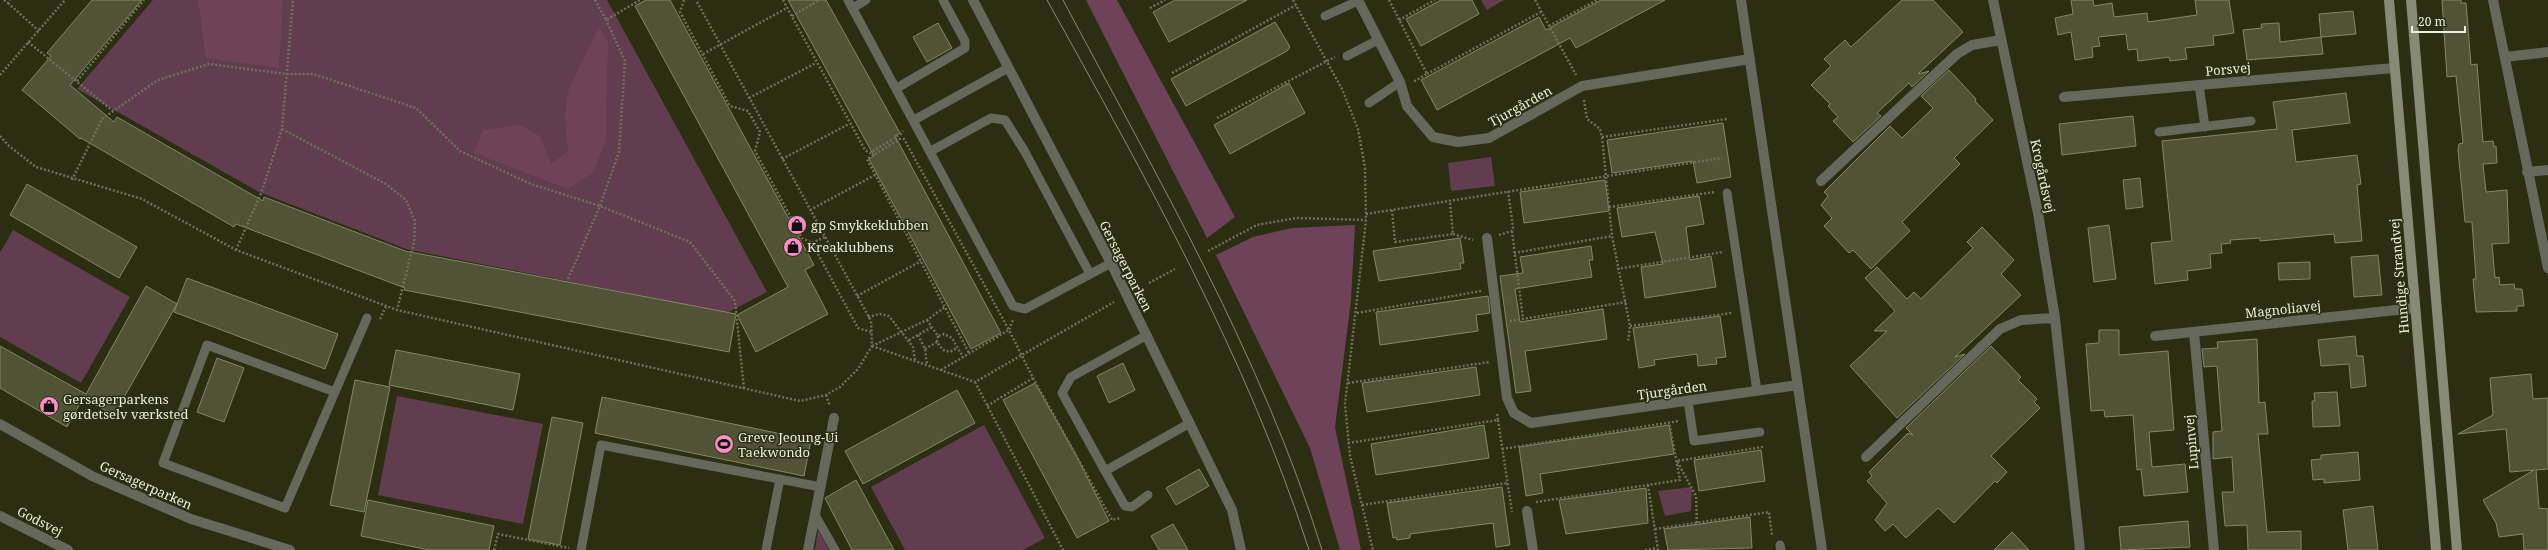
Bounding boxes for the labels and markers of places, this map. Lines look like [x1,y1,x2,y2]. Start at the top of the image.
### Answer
shop icon: gp Smykkeklubben [786,214,808,236]
place label: gp Smykkeklubben [811,216,930,234]
shop icon: Kreaklubbens [782,236,804,258]
place label: Kreaklubbens [807,238,894,256]
place label: Gersagerparkens gørdetselv værksted [63,390,188,423]
shop icon: Gersagerparkens gørdetselv værksted [38,395,60,417]
place label: Greve Jeoung-Ui Taekwondo [738,428,838,461]
sports icon: Greve Jeoung-Ui Taekwondo [713,433,735,455]

